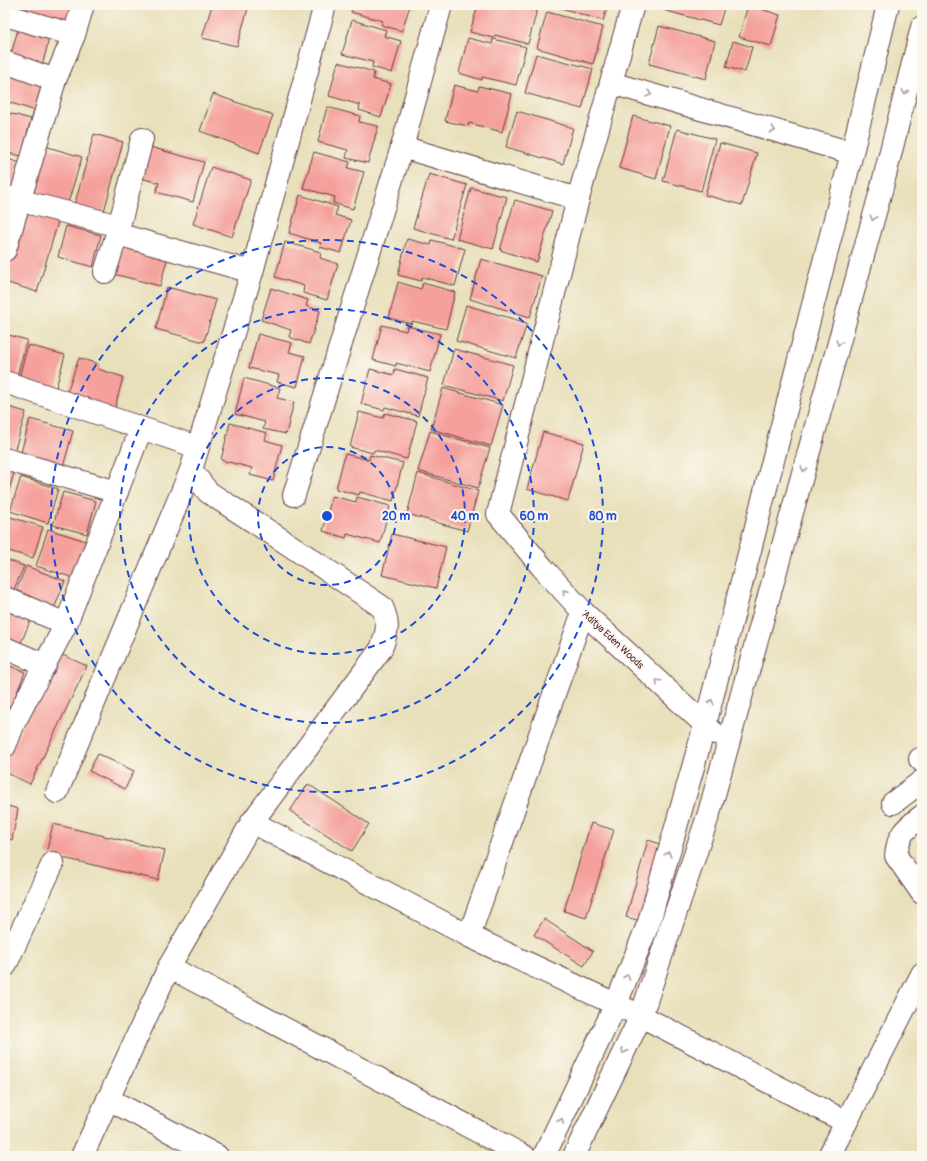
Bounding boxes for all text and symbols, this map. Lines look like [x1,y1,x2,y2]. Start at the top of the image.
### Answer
one-way arrow [645,89,652,98]
one-way arrow [902,89,910,95]
one-way arrow [770,125,777,134]
one-way arrow [869,214,878,221]
one-way arrow [835,340,843,347]
one-way arrow [800,465,809,472]
centre of rings [320,509,334,523]
text: 20 m [382,509,410,524]
text: 40 m [450,509,480,524]
text: 60 m [520,509,549,524]
text: 80 m [589,509,617,524]
one-way arrow [562,589,569,596]
street label: Aditya Eden Woods [580,608,647,672]
one-way arrow [655,679,663,686]
one-way arrow [707,699,715,706]
one-way arrow [663,851,672,858]
one-way arrow [622,974,630,981]
one-way arrow [621,1047,629,1055]
one-way arrow [556,1117,564,1125]

